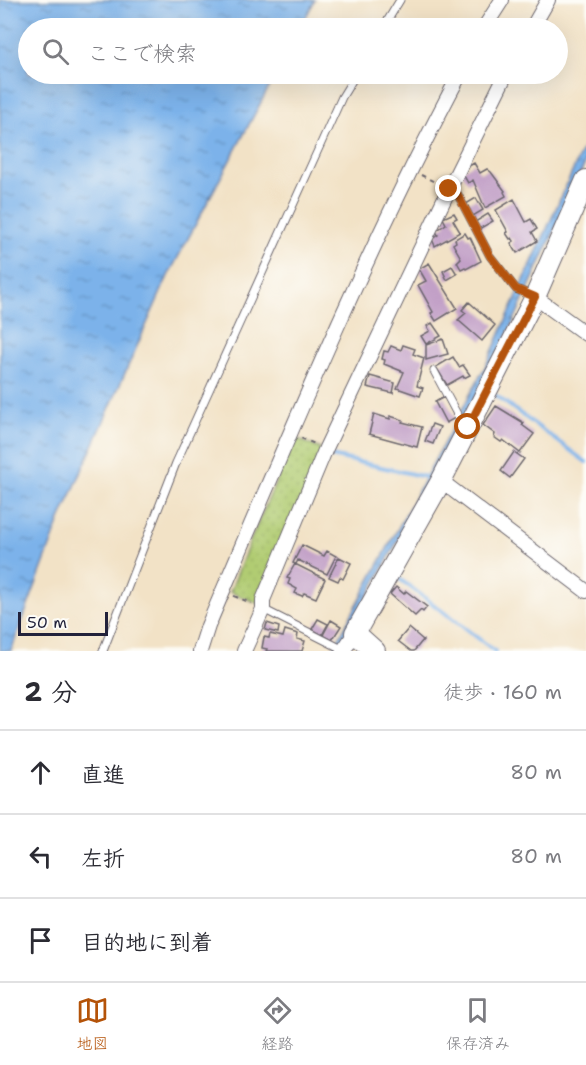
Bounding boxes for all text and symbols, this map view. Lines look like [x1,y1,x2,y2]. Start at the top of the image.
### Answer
search box [18,18,568,84]
icon: search [39,35,72,68]
text: ここで検索 [87,39,197,68]
route end [435,175,461,201]
route start [454,413,480,439]
scale bar [18,609,108,636]
text: 50 m [27,612,67,633]
text: 2 分 [24,674,77,709]
text: 徒歩 · 160 m [444,679,562,705]
icon: ahead [24,756,57,789]
text: 80 m [510,759,562,785]
text: 直進 [81,760,125,789]
icon: left [24,840,57,873]
text: 80 m [510,843,562,869]
text: 左折 [81,844,125,873]
icon: arrive [24,924,57,957]
text: 目的地に到着 [81,928,213,957]
tab: 地図 [76,994,109,1054]
tab: 経路 [261,994,294,1054]
tab: 保存済み [446,994,510,1054]

